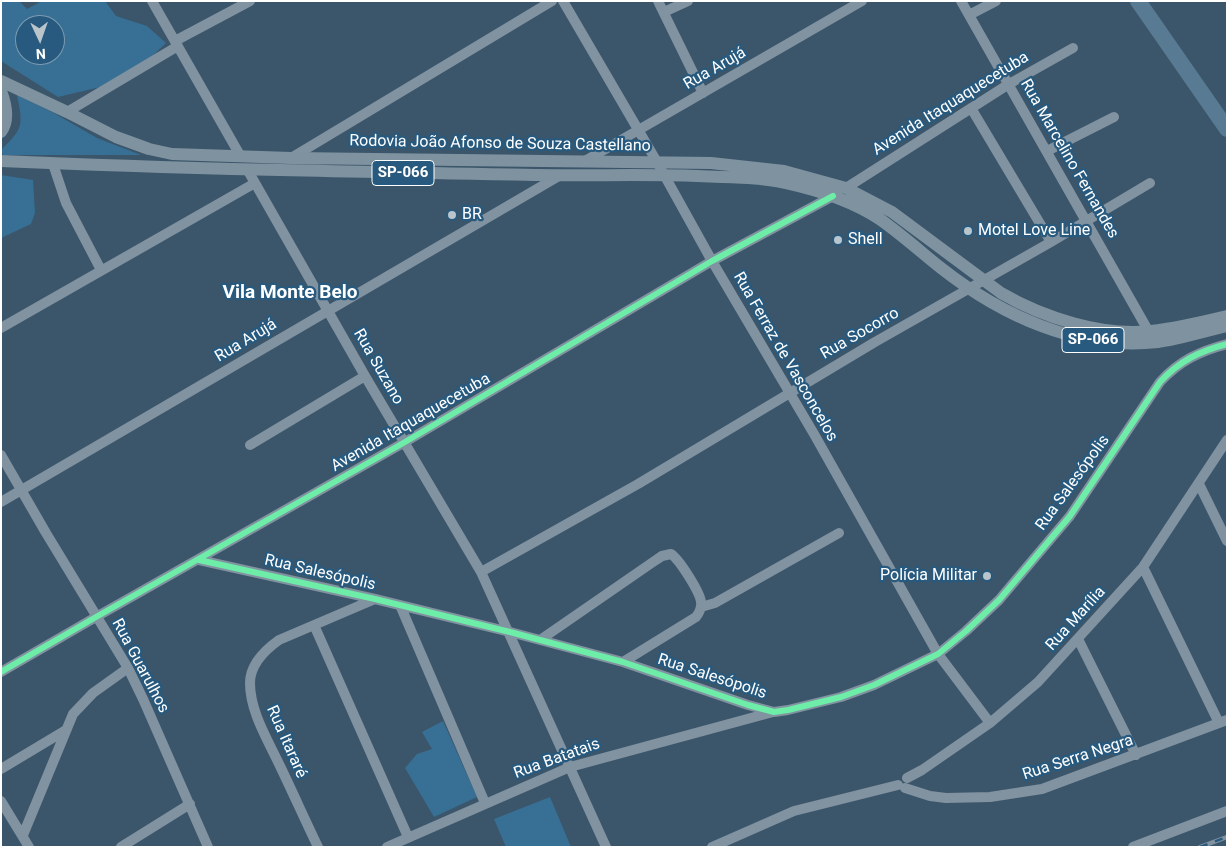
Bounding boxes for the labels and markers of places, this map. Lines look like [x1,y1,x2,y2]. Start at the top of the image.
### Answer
place label: BR [462,205,482,225]
marker: BR [446,209,458,221]
place label: Motel Love Line [978,221,1090,241]
marker: Motel Love Line [962,225,974,237]
place label: Shell [848,230,883,250]
marker: Shell [832,234,844,246]
place label: Polícia Militar [880,566,977,586]
marker: Polícia Militar [981,570,993,582]

